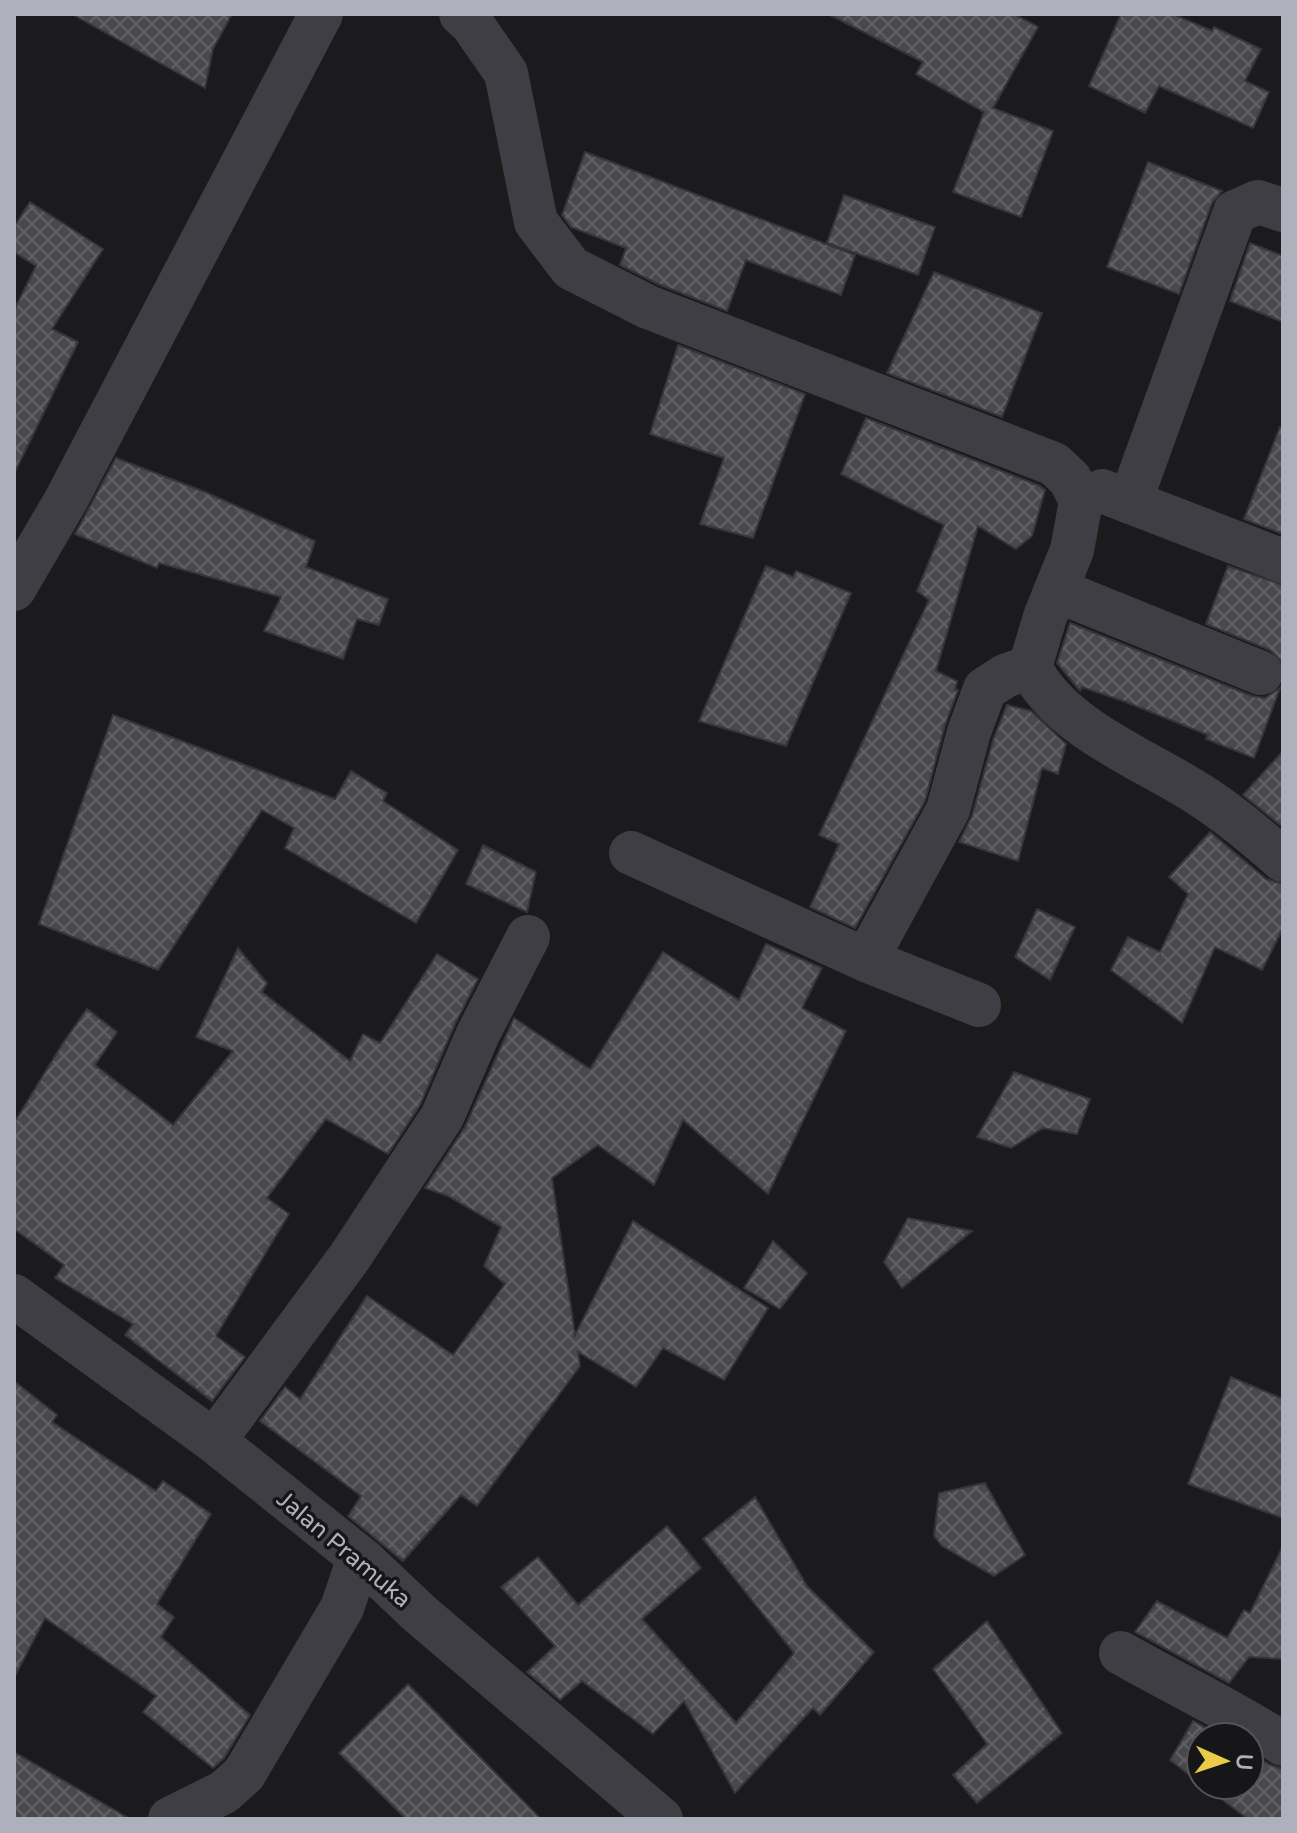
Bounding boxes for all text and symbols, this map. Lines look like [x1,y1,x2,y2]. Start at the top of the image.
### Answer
street label: Jalan Pramuka [271,1485,417,1614]
north arrow [1185,1721,1265,1801]
text: U [1231,1753,1257,1771]

